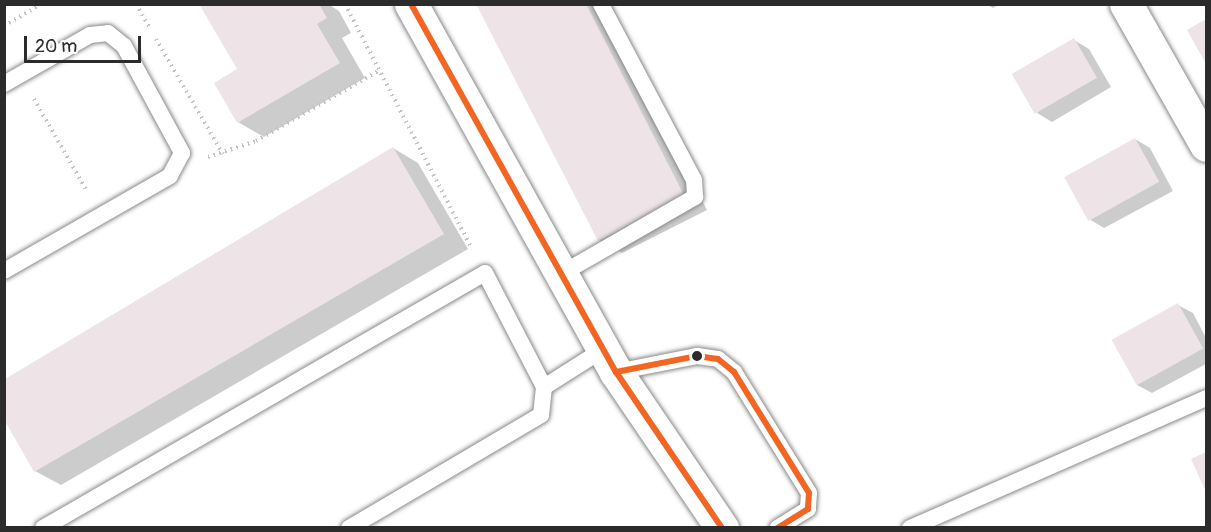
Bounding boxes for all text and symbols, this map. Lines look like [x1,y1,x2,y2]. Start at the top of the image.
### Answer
scale bar [27,24,144,62]
text: 20 m [35,35,77,58]
unlabelled marker [691,350,703,362]

